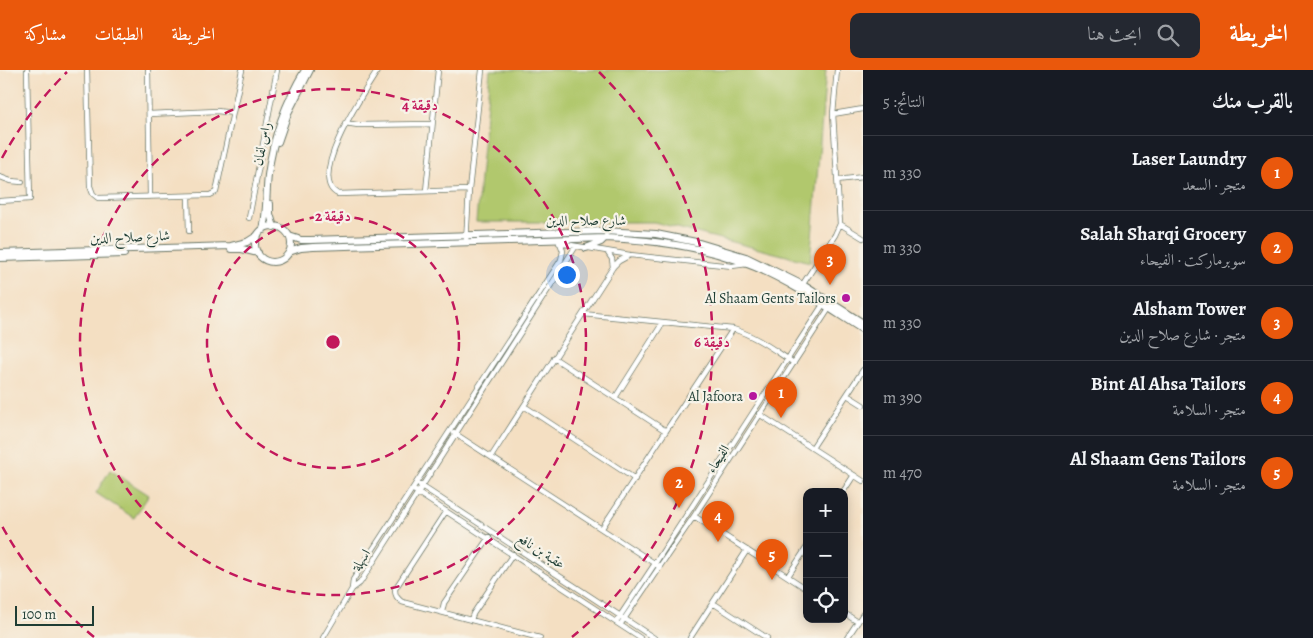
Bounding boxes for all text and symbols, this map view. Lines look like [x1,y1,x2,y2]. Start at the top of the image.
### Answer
search box [850,13,1200,58]
text: الخريطة [1230,17,1288,49]
text: ابحث هنا [1087,21,1142,47]
icon: search [1154,21,1182,49]
text: مشاركة [25,22,66,46]
text: الطبقات [94,22,143,46]
text: الخريطة [171,22,215,46]
text: بالقرب منك [1212,87,1293,115]
text: النتائج: 5 [883,91,925,113]
text: 4 دقيقة [402,95,438,115]
street label: راس لفان [248,120,276,168]
text: Laser Laundry [1132,146,1246,172]
text: 330 m [883,162,921,184]
text: 1 [1274,162,1280,184]
text: متجر · السعد [1182,174,1246,196]
text: 2 دقيقة [315,206,351,226]
street label: شارع صلاح الدين [546,211,626,233]
text: Salah Sharqi Grocery [1080,221,1246,247]
street label: شارع صلاح الدين [90,226,171,251]
text: 330 m [883,237,921,259]
text: 2 [1273,237,1281,259]
pin: 3 [814,244,846,285]
text: سوبرماركت · الفيحاء [1140,249,1246,271]
your location [554,262,580,288]
place label: Al Shaam Gents Tailors [704,289,836,308]
marker: Al Shaam Gents Tailors [840,292,852,304]
text: Alsham Tower [1133,296,1246,322]
text: 330 m [883,312,921,334]
text: 3 [1274,312,1280,334]
text: متجر · شارع صلاح الدين [1119,324,1246,346]
text: 6 دقيقة [694,332,730,352]
centre of rings [324,333,342,351]
text: Bint Al Ahsa Tailors [1091,371,1246,397]
pin: 1 [765,377,797,418]
place label: Al Jafoora [687,387,743,406]
text: 390 m [883,387,922,409]
text: 4 [1273,387,1281,409]
marker: Al Jafoora [747,390,759,402]
text: متجر · السلامة [1172,399,1246,421]
street label: الفيحاء [702,441,734,477]
text: Al Shaam Gens Tailors [1070,446,1246,472]
text: 470 m [883,462,922,484]
text: 5 [1274,462,1280,484]
pin: 2 [663,467,695,508]
text: متجر · السلامة [1172,474,1246,496]
map controls [803,488,848,623]
button: + [803,488,848,533]
pin: 4 [702,501,734,542]
street label: عقبة بن نافع [511,528,569,577]
button: − [803,533,848,578]
pin: 5 [756,539,788,580]
street label: اسهلة [346,545,375,575]
button: locate [803,578,848,623]
scale bar [15,603,94,626]
text: 100 m [22,605,56,624]

